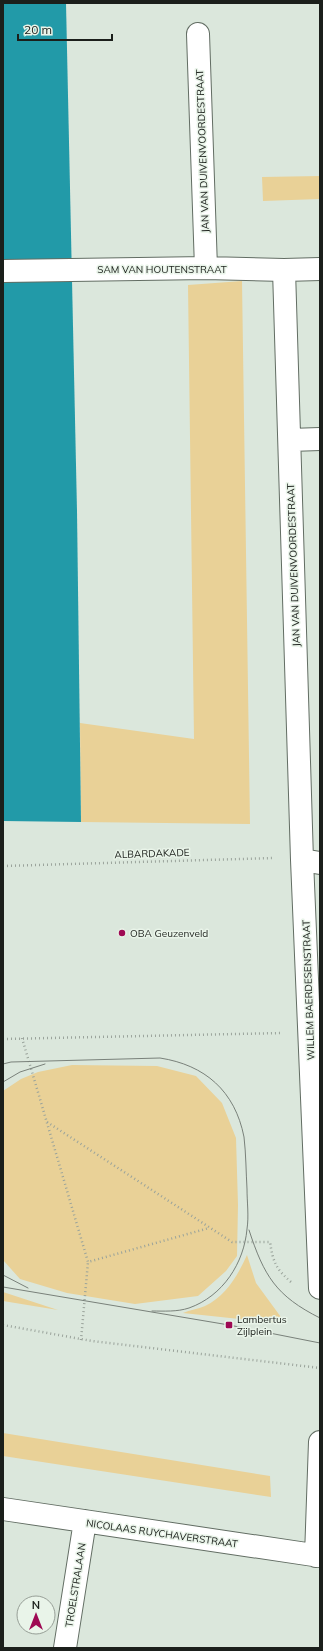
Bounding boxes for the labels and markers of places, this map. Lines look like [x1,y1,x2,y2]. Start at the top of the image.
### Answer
place label: OBA Geuzenveld [130,927,208,940]
marker: OBA Geuzenveld [117,928,127,938]
place label: Lambertus Zijlplein [237,1313,287,1338]
marker: Lambertus Zijlplein [224,1320,234,1330]

